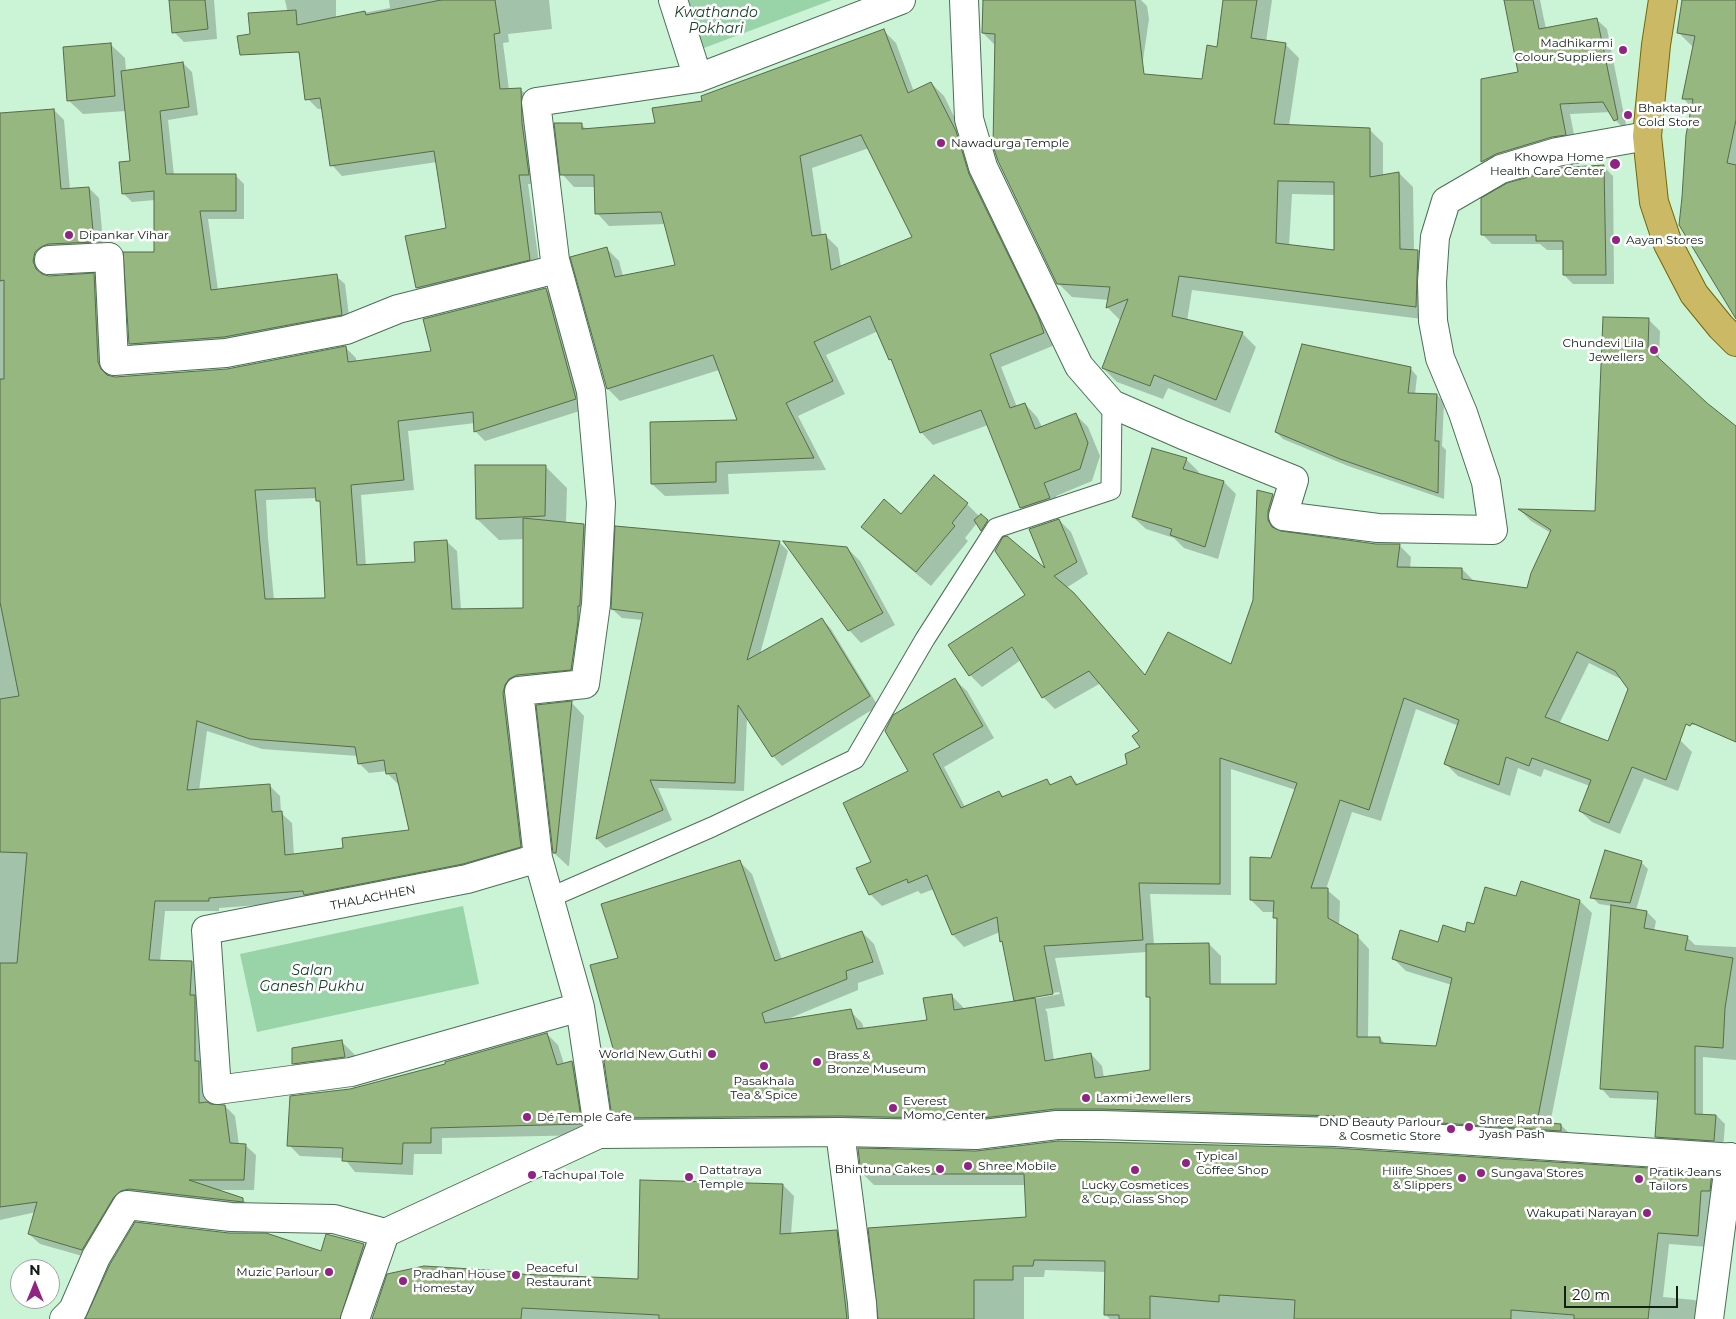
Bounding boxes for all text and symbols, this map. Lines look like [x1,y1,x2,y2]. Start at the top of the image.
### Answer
water label: Kwathando Pokhari [674,5,758,38]
place label: Madhikarmi Colour Suppliers [1514,36,1613,64]
marker: Madhikarmi Colour Suppliers [1617,44,1629,56]
place label: Bhaktapur Cold Store [1638,101,1702,129]
marker: Bhaktapur Cold Store [1622,109,1634,121]
place label: Nawadurga Temple [951,136,1069,150]
marker: Nawadurga Temple [935,137,947,149]
place label: Khowpa Home Health Care Center [1490,150,1604,178]
marker: Khowpa Home Health Care Center [1608,157,1622,171]
place label: Dipankar Vihar [79,228,169,242]
marker: Dipankar Vihar [63,229,75,241]
place label: Aayan Stores [1626,233,1703,247]
marker: Aayan Stores [1610,234,1622,246]
place label: Chundevi Lila Jewellers [1562,336,1644,364]
marker: Chundevi Lila Jewellers [1648,344,1660,356]
street label: THALACHHEN [329,883,417,913]
water label: Salan Ganesh Pukhu [260,963,364,996]
place label: World New Guthi [598,1047,702,1061]
marker: World New Guthi [706,1048,718,1060]
place label: Brass & Bronze Museum [827,1048,926,1076]
marker: Brass & Bronze Museum [811,1056,823,1068]
marker: Pasakhala Tea & Spice [758,1060,770,1072]
place label: Pasakhala Tea & Spice [730,1074,798,1102]
place label: Laxmi Jewellers [1096,1091,1191,1105]
marker: Laxmi Jewellers [1080,1092,1092,1104]
place label: Everest Momo Center [903,1094,986,1122]
marker: Everest Momo Center [887,1102,899,1114]
place label: Dé Temple Cafe [537,1110,632,1124]
marker: Dé Temple Cafe [521,1111,533,1123]
place label: Shree Ratna Jyash Pash [1479,1113,1553,1141]
place label: DND Beauty Parlour & Cosmetic Store [1319,1115,1441,1143]
marker: Shree Ratna Jyash Pash [1463,1121,1475,1133]
marker: DND Beauty Parlour & Cosmetic Store [1445,1123,1457,1135]
place label: Typical Coffee Shop [1196,1149,1269,1177]
marker: Typical Coffee Shop [1180,1157,1192,1169]
place label: Shree Mobile [978,1159,1057,1173]
marker: Shree Mobile [962,1160,974,1172]
place label: Bhintuna Cakes [835,1162,930,1176]
place label: Dattatraya Temple [699,1163,762,1191]
marker: Bhintuna Cakes [934,1163,946,1175]
marker: Lucky Cosmetices & Cup, Glass Shop [1129,1164,1141,1176]
place label: Hilife Shoes & Slippers [1382,1164,1452,1192]
place label: Pratik Jeans Tailors [1649,1165,1721,1193]
place label: Sungava Stores [1491,1166,1584,1180]
marker: Sungava Stores [1475,1167,1487,1179]
place label: Tachupal Tole [542,1168,624,1182]
marker: Tachupal Tole [526,1169,538,1181]
marker: Dattatraya Temple [683,1171,695,1183]
marker: Hilife Shoes & Slippers [1456,1172,1468,1184]
marker: Pratik Jeans Tailors [1633,1173,1645,1185]
place label: Lucky Cosmetices & Cup, Glass Shop [1081,1178,1189,1206]
place label: Wakupati Narayan [1526,1206,1637,1220]
marker: Wakupati Narayan [1641,1207,1653,1219]
north arrow [10,1259,60,1309]
text: N [29,1261,41,1279]
place label: Peaceful Restaurant [526,1261,592,1289]
place label: Muzic Parlour [236,1265,319,1279]
marker: Muzic Parlour [323,1266,335,1278]
place label: Pradhan House Homestay [413,1267,506,1295]
marker: Peaceful Restaurant [510,1269,522,1281]
marker: Pradhan House Homestay [397,1275,409,1287]
scale bar [1566,1276,1680,1308]
text: 20 m [1572,1285,1610,1304]

